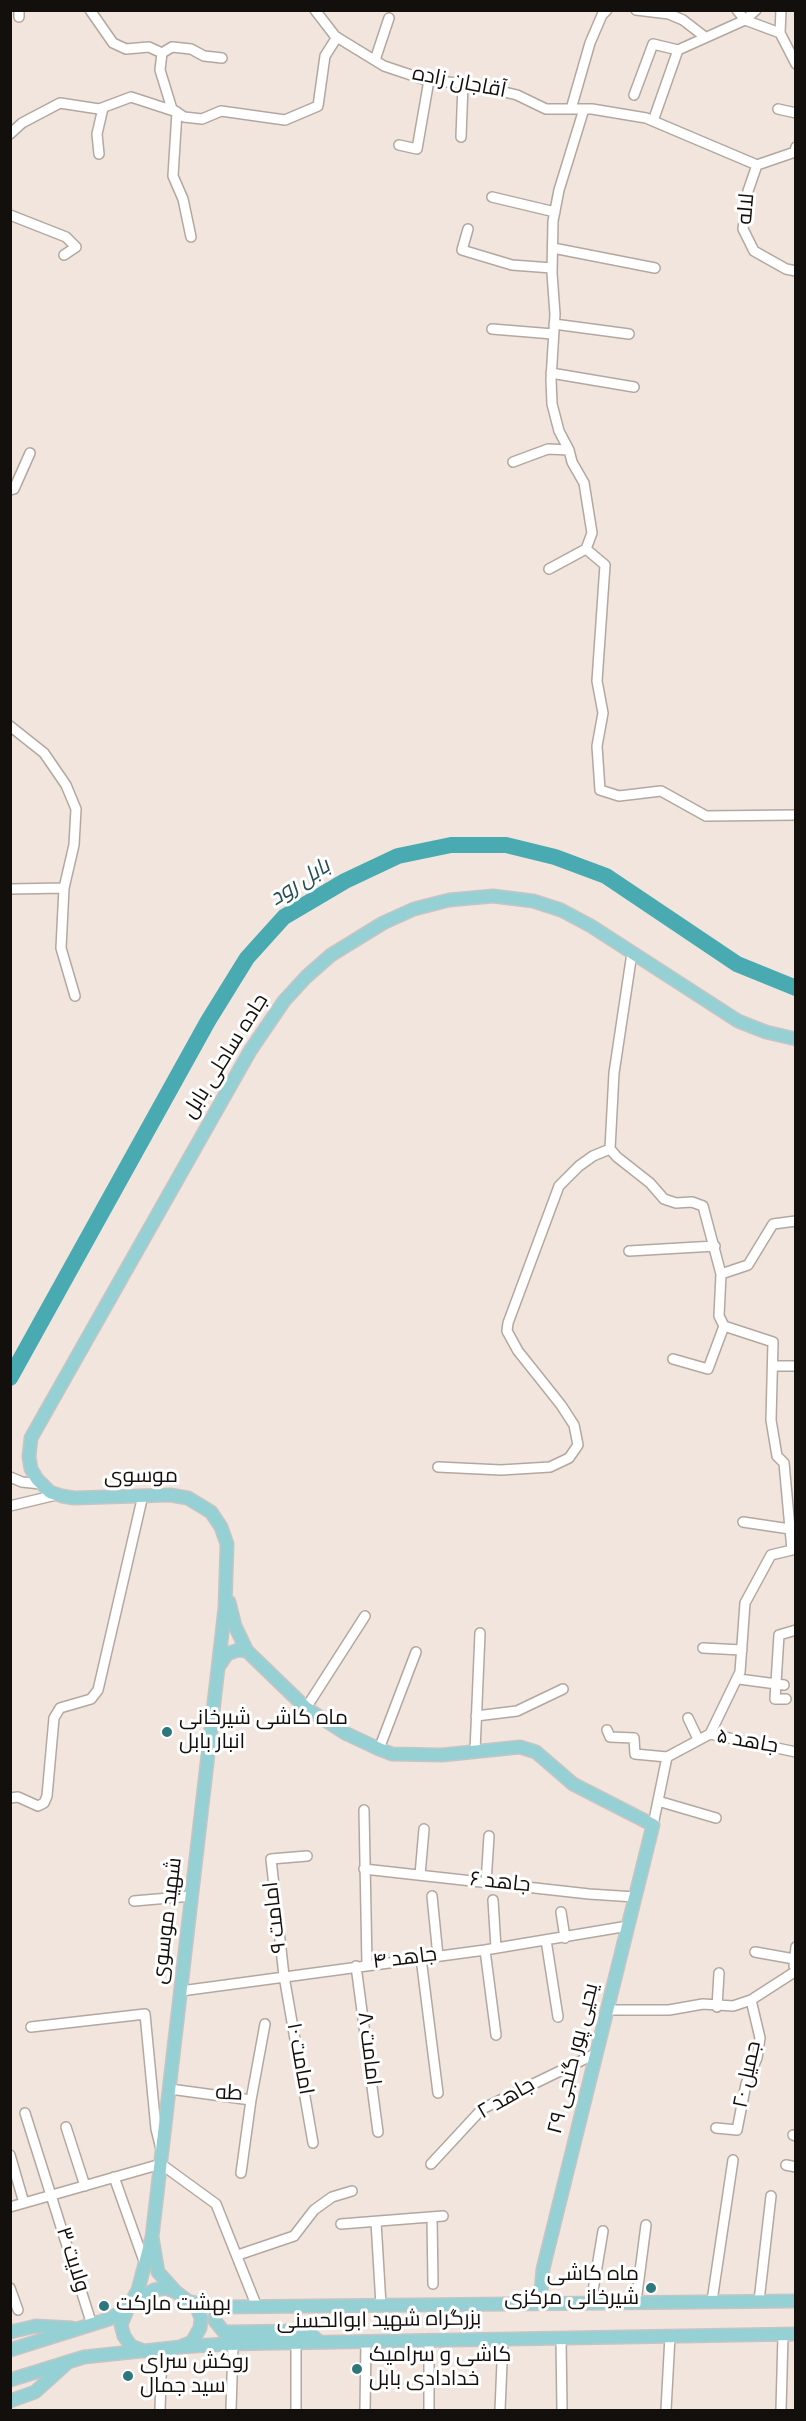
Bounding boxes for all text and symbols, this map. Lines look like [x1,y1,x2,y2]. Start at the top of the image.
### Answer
street label: آقاجان زاده [410,63,508,105]
street label: لاله [734,192,762,226]
water label: بابل رود [266,855,336,913]
street label: جاده ساحلی بابل [179,990,275,1124]
street label: موسوی [104,1465,178,1491]
place label: ماه کاشی شیرخانی انبار بابل [179,1707,348,1757]
marker: ماه کاشی شیرخانی انبار بابل [160,1725,174,1739]
street label: جاهد ۵ [714,1725,780,1761]
street label: شهید موسوی [149,1856,189,1986]
street label: جاهد ۶ [468,1868,532,1900]
street label: امامت ۹ [260,1880,294,1954]
street label: جاهد ۴ [371,1944,439,1976]
street label: یحیی پور گنجی ۲۹ [544,1981,606,2137]
street label: امامت ۸ [350,2011,384,2087]
street label: امامت ۱۰ [279,2021,317,2097]
street label: جمیل ۲۰ [730,2039,768,2111]
street label: جاهد ۲ [474,2074,540,2126]
street label: طه [214,2082,244,2108]
street label: ولایت ۳ [49,2224,93,2296]
place label: ماه کاشی شیرخانی مرکزی [504,2263,639,2313]
marker: ماه کاشی شیرخانی مرکزی [644,2281,658,2295]
place label: بهشت مارکت [116,2293,231,2319]
marker: بهشت مارکت [97,2299,111,2313]
street label: بزرگراه شهید ابوالحسنی [276,2308,482,2336]
place label: کاشی و سرامیک خدادادی بابل [369,2344,511,2394]
place label: روکش سرای سید جمال [140,2351,249,2401]
marker: کاشی و سرامیک خدادادی بابل [350,2362,364,2376]
marker: روکش سرای سید جمال [121,2369,135,2383]

